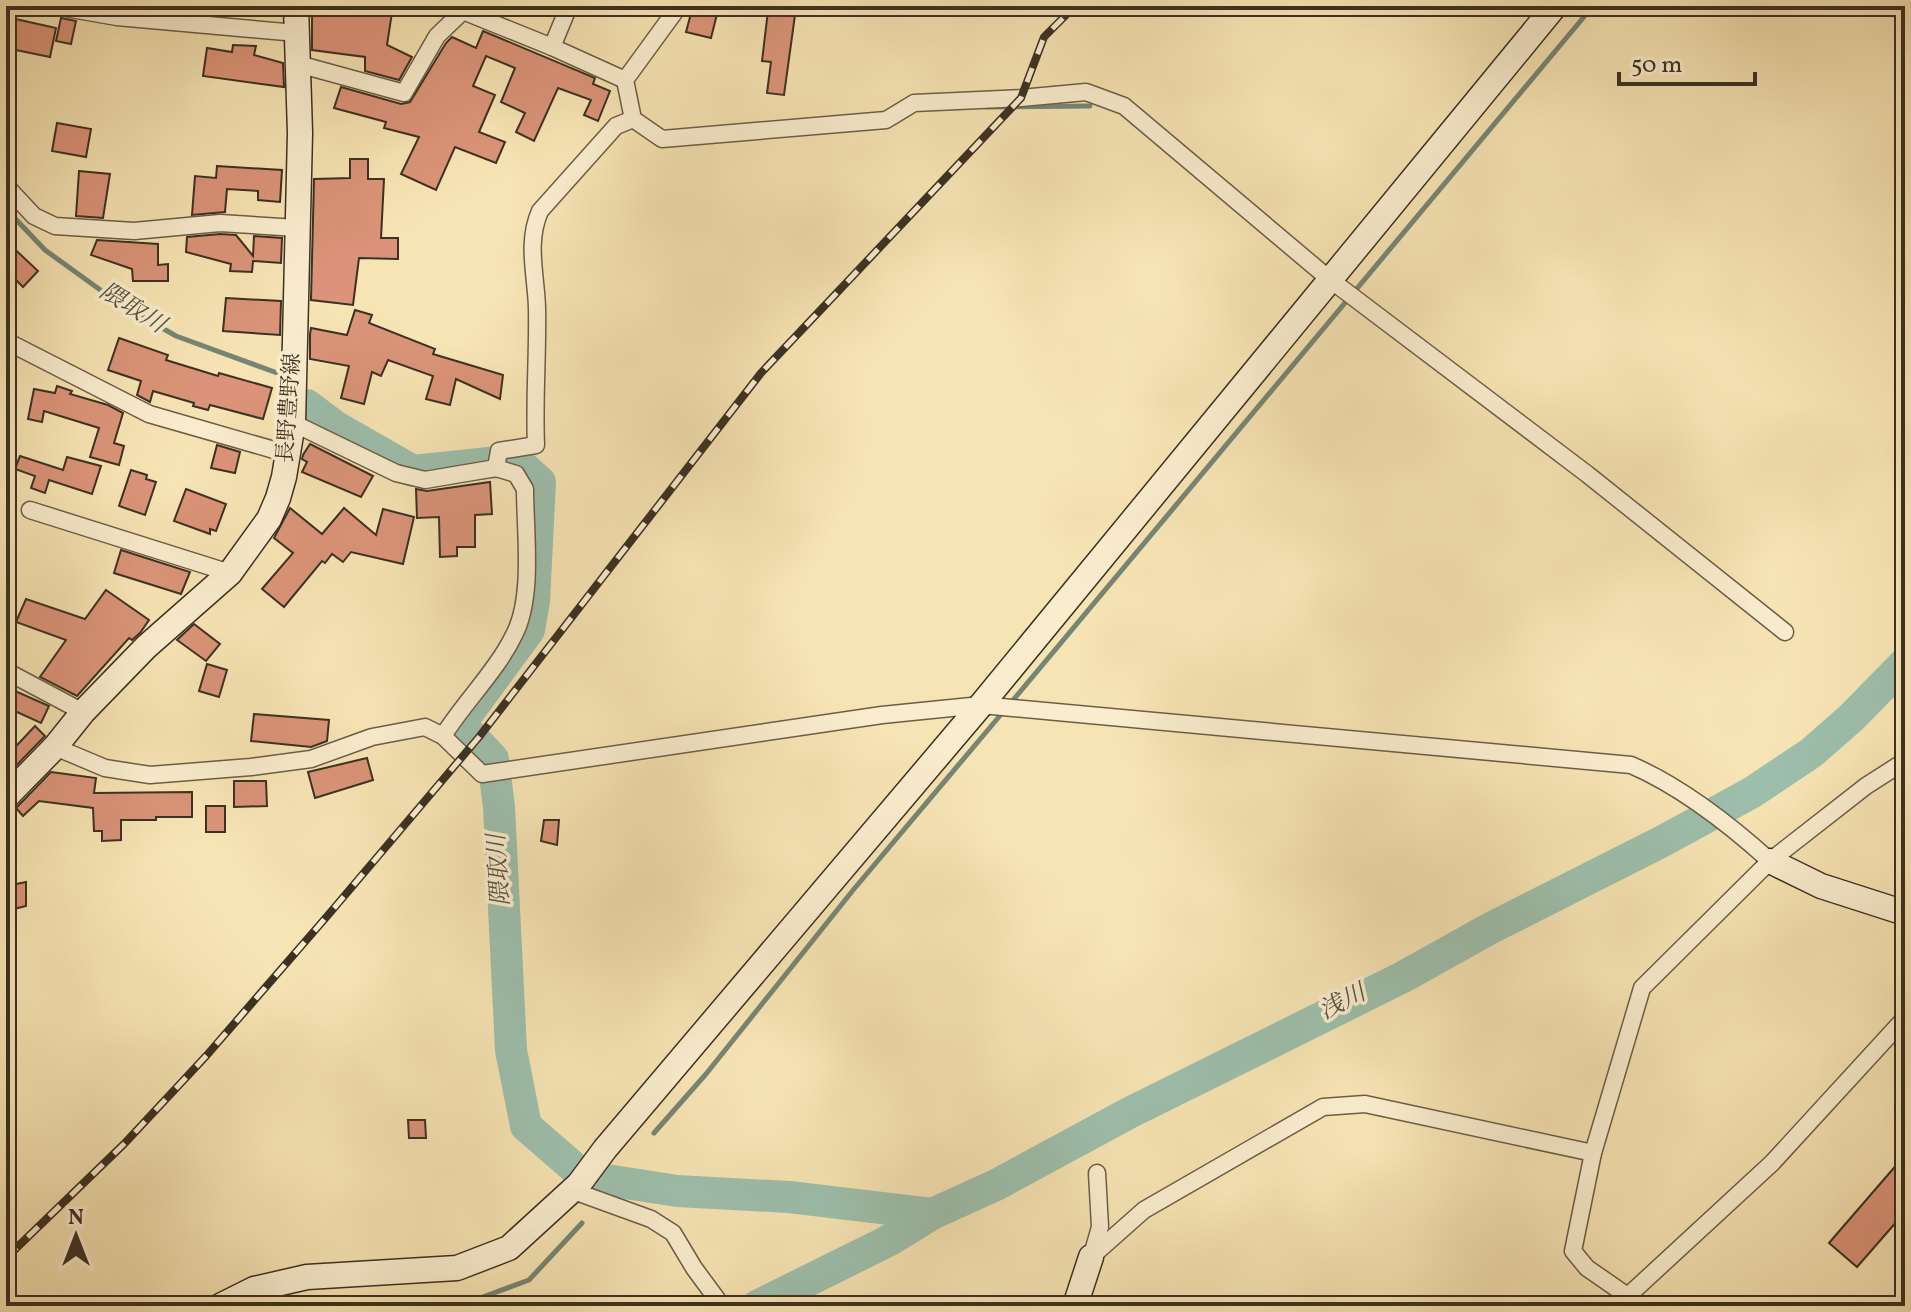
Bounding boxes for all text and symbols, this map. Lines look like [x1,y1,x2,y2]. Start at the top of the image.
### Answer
scale bar [1619,36,1755,86]
text: 50 m [1631,49,1683,83]
water label: 隈取川 [92,276,174,344]
street label: 長野豊野線 [271,352,309,464]
water label: 隈取川 [480,830,519,907]
water label: 浅川 [1314,976,1375,1029]
north arrow [36,1196,116,1276]
text: N [68,1203,84,1234]

